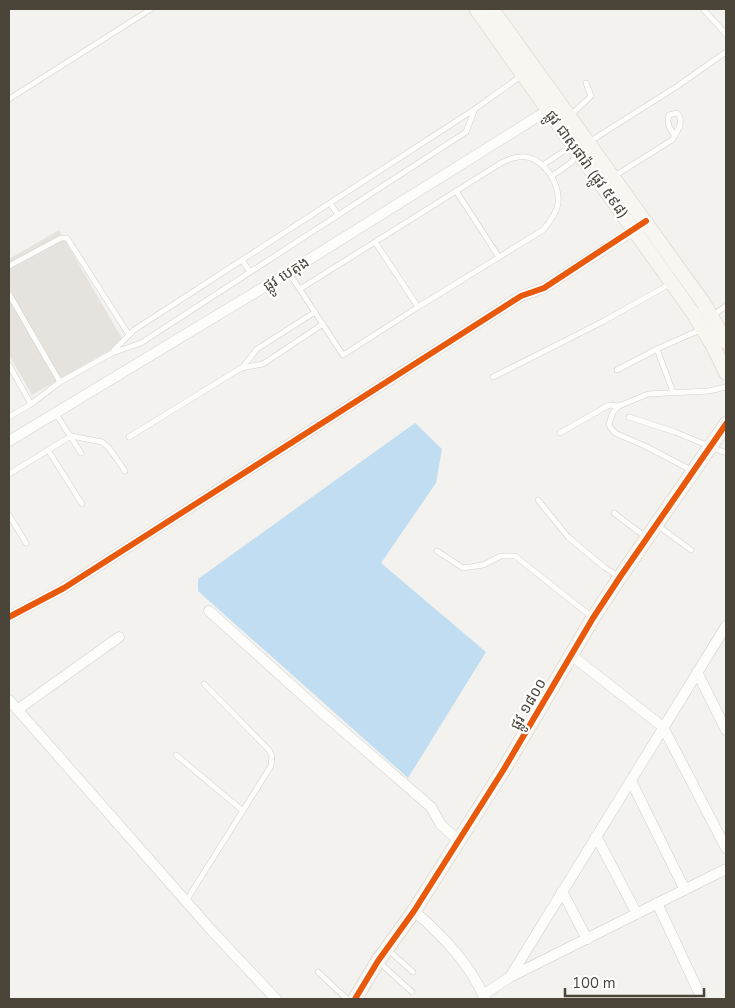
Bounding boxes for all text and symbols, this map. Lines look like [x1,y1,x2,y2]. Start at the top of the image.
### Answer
street label: ផ្លូវ ជាសុផារ៉ា (ផ្លូវ ៥៩៨) [538,106,633,224]
street label: ផ្លូវ បេតុង [259,252,315,299]
street label: ផ្លូវ ១៨០០ [505,675,554,735]
scale bar [565,966,704,998]
text: 100 m [572,973,616,993]

